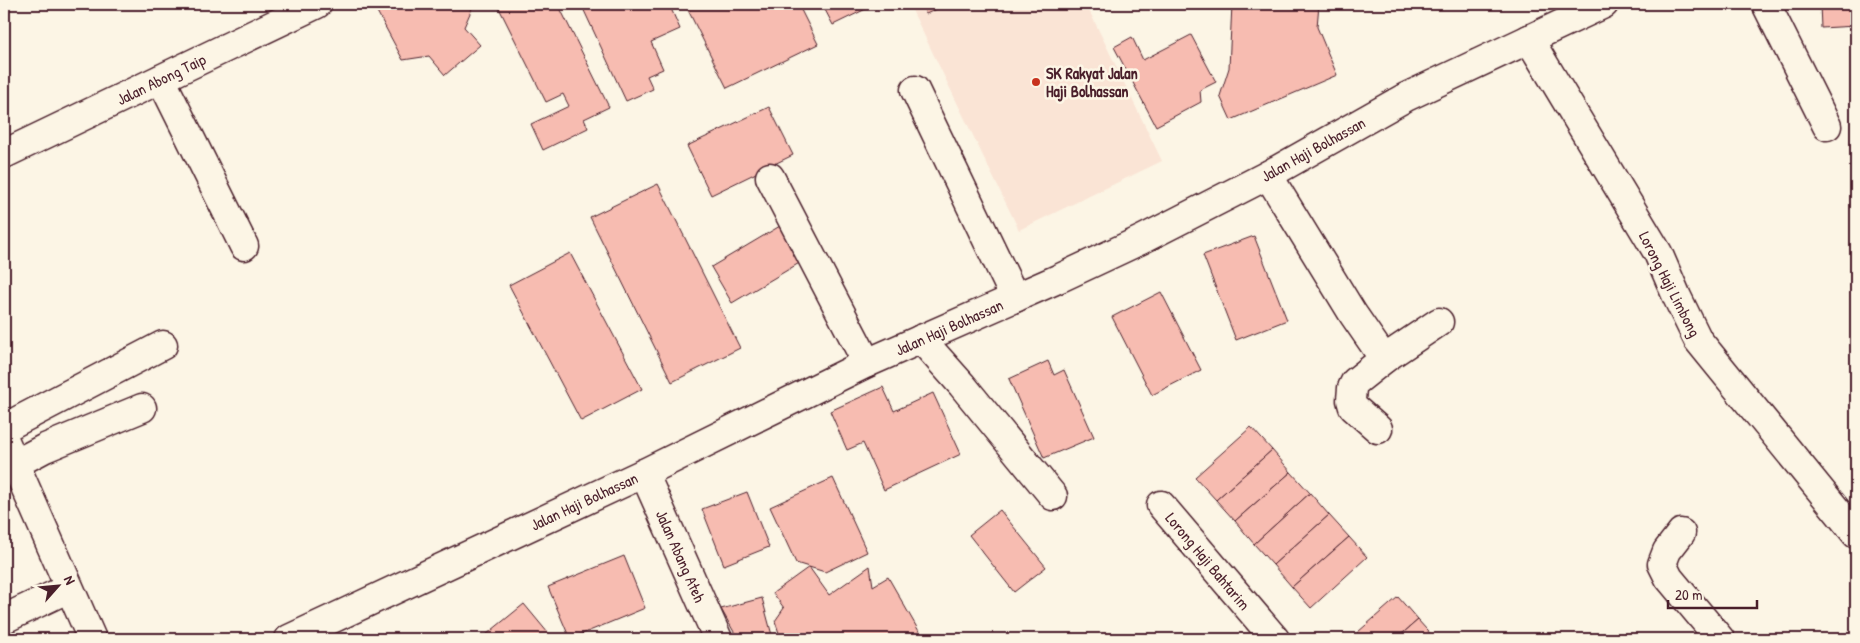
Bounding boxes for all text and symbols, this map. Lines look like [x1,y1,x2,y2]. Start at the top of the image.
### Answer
street label: Jalan Abong Taip [113,48,209,110]
place label: SK Rakyat Jalan Haji Bolhassan [1046,62,1138,102]
marker: SK Rakyat Jalan Haji Bolhassan [1030,76,1042,88]
street label: Jalan Haji Bolhassan [1257,111,1369,187]
street label: Lorong Haji Limbong [1634,227,1706,341]
street label: Jalan Haji Bolhassan [892,293,1006,361]
street label: Jalan Haji Bolhassan [527,467,641,535]
street label: Jalan Abang Ateh [651,506,711,606]
street label: Lorong Haji Bahtarim [1161,507,1255,615]
north arrow [32,560,82,610]
text: N [60,572,80,588]
scale bar [1668,578,1756,610]
text: 20 m [1675,584,1702,605]

